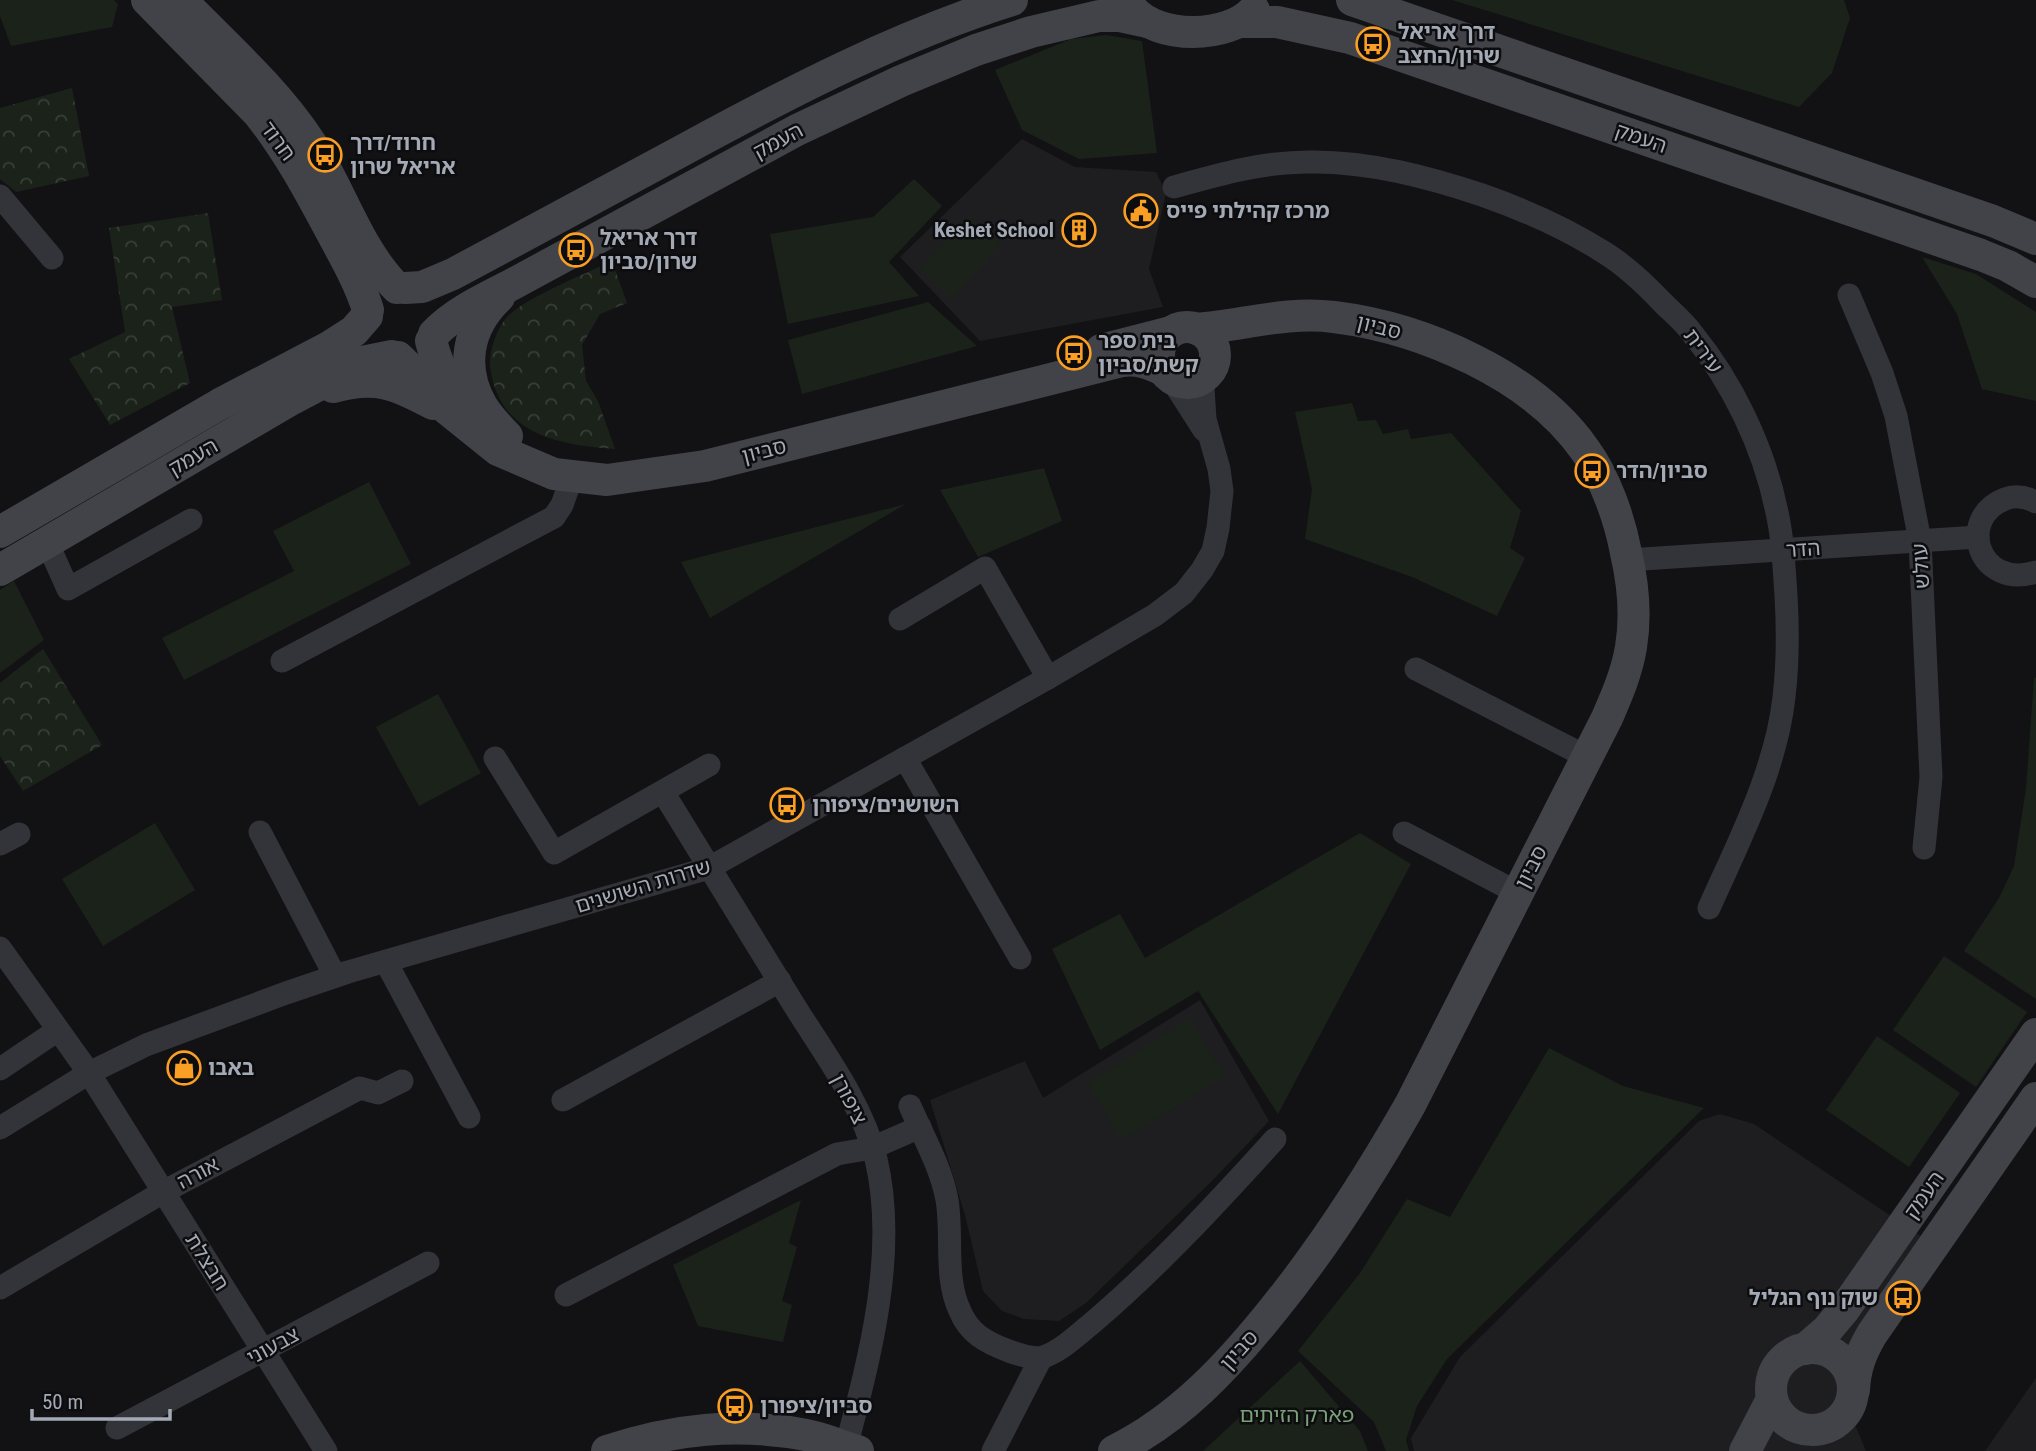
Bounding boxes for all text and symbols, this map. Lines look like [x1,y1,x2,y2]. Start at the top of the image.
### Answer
place label: דרך אריאל שרון/החצב [1398,20,1500,68]
bus stop icon: דרך אריאל שרון/החצב [1354,25,1392,63]
street label: חרוד [256,117,300,165]
street label: העמק [749,118,807,164]
street label: העמק [1612,118,1670,158]
place label: חרוד/דרך אריאל שרון [350,131,455,179]
bus stop icon: חרוד/דרך אריאל שרון [306,136,344,174]
public building icon: מרכז קהילתי פייס [1122,192,1160,230]
place label: מרכז קהילתי פייס [1166,199,1330,223]
building icon: Keshet School [1060,211,1098,249]
place label: Keshet School [934,218,1054,242]
place label: דרך אריאל שרון/סביון [600,226,697,274]
bus stop icon: דרך אריאל שרון/סביון [557,231,595,269]
street label: סביון [1354,310,1404,344]
street label: עירית [1679,324,1727,378]
place label: בית ספר קשת/סביון [1098,329,1199,377]
bus stop icon: בית ספר קשת/סביון [1055,334,1093,372]
street label: העמק [164,433,222,481]
street label: סביון [739,434,789,468]
bus stop icon: סביון/הדר [1573,452,1611,490]
place label: סביון/הדר [1616,459,1708,483]
street label: הדר [1785,536,1821,562]
street label: עולש [1907,542,1935,590]
bus stop icon: השושנים/ציפורן [768,786,806,824]
place label: השושנים/ציפורן [812,793,959,817]
street label: סביון [1510,842,1552,892]
street label: שדרות השושנים [572,854,714,918]
shop icon: באבו [165,1049,203,1087]
place label: באבו [208,1056,254,1080]
street label: ציפורן [826,1070,872,1128]
street label: אורה [173,1152,223,1194]
street label: העמק [1899,1167,1949,1223]
street label: חבצלת [180,1229,234,1295]
bus stop icon: שוק נוף הגליל [1884,1279,1922,1317]
place label: שוק נוף הגליל [1749,1286,1878,1310]
street label: צבעוני [243,1322,303,1370]
street label: סביון [1215,1325,1263,1375]
scale bar [32,1378,170,1422]
bus stop icon: סביון/ציפורן [716,1387,754,1425]
text: 50 m [42,1390,83,1414]
place label: סביון/ציפורן [760,1394,872,1418]
park label: פארק הזיתים [1240,1403,1354,1427]

